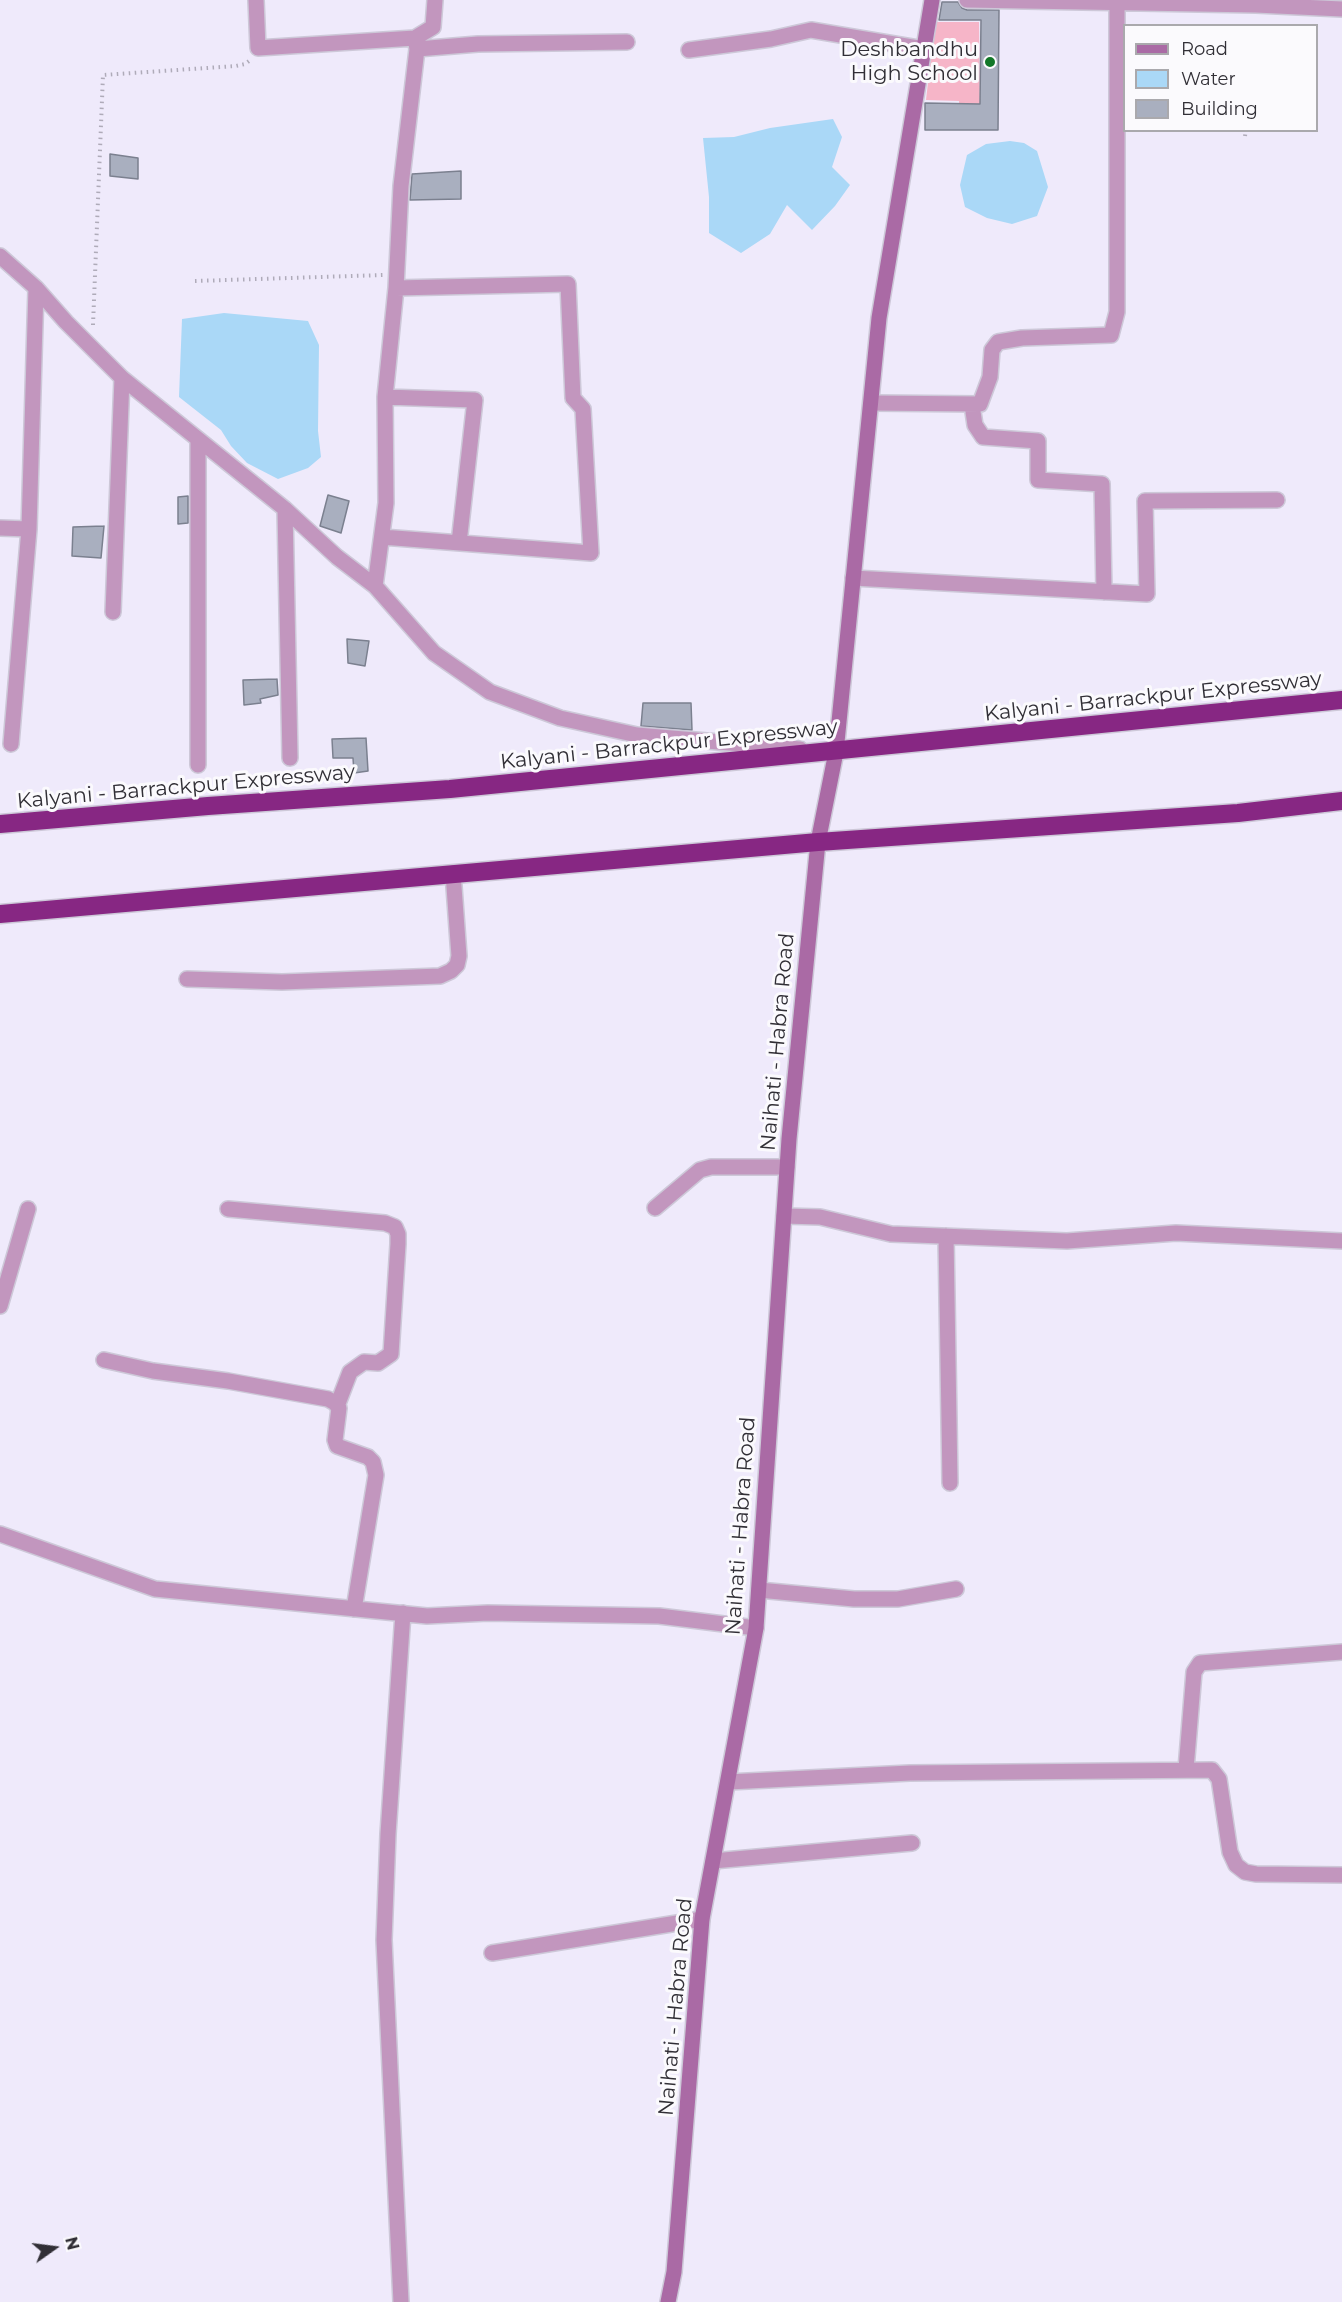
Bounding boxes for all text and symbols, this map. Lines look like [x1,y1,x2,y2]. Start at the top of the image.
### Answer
legend [1123,24,1318,132]
place label: Deshbandhu High School [840,37,978,87]
text: Road [1181,38,1228,60]
marker: Deshbandhu High School [983,55,997,69]
text: Water [1181,68,1236,90]
text: Building [1181,98,1258,120]
street label: Kalyani - Barrackpur Expressway [983,667,1323,727]
street label: Kalyani - Barrackpur Expressway [499,715,839,775]
street label: Kalyani - Barrackpur Expressway [16,760,356,814]
street label: Naihati - Habra Road [756,932,800,1152]
street label: Naihati - Habra Road [721,1416,761,1636]
street label: Naihati - Habra Road [654,1897,698,2117]
north arrow [24,2218,84,2278]
text: N [61,2235,83,2252]

